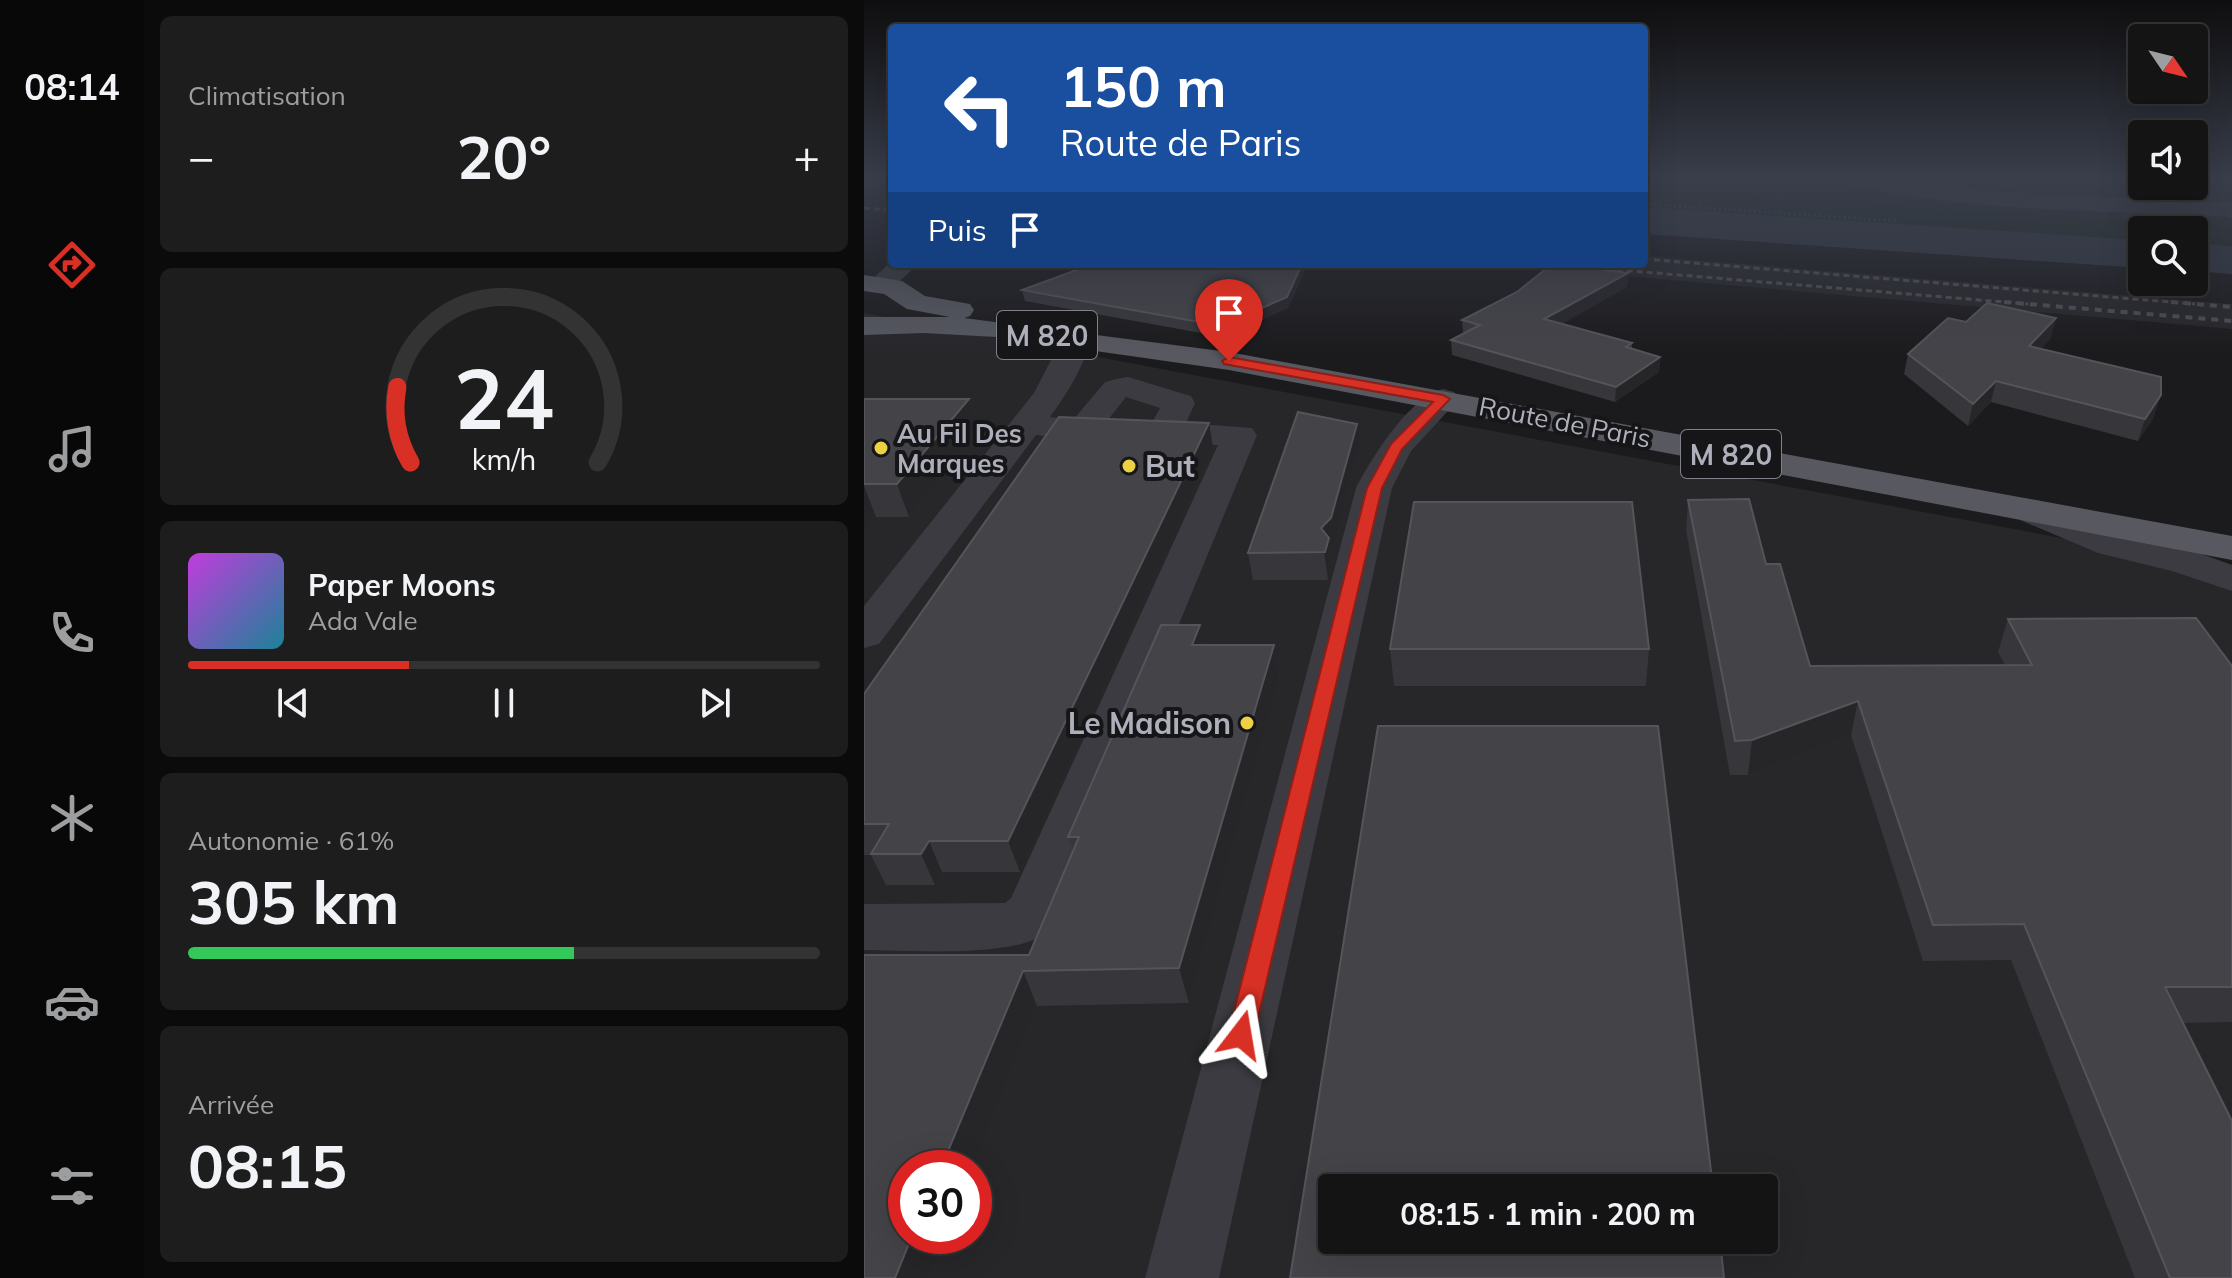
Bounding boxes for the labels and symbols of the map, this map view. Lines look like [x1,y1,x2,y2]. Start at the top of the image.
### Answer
north arrow [2128,24,2208,104]
pin [1195,279,1263,361]
road number: M 820 [997,311,1097,359]
street label: Route de Paris [1476,389,1654,455]
place label: Au Fil Des Marques [897,417,1022,480]
road number: M 820 [1681,430,1781,478]
marker: Au Fil Des Marques [872,439,890,457]
place label: But [1145,447,1195,485]
marker: But [1120,457,1138,475]
place label: Le Madison [1068,704,1231,742]
marker: Le Madison [1238,714,1256,732]
position arrow [1199,993,1283,1077]
speed limit sign: 30 [888,1150,992,1254]

